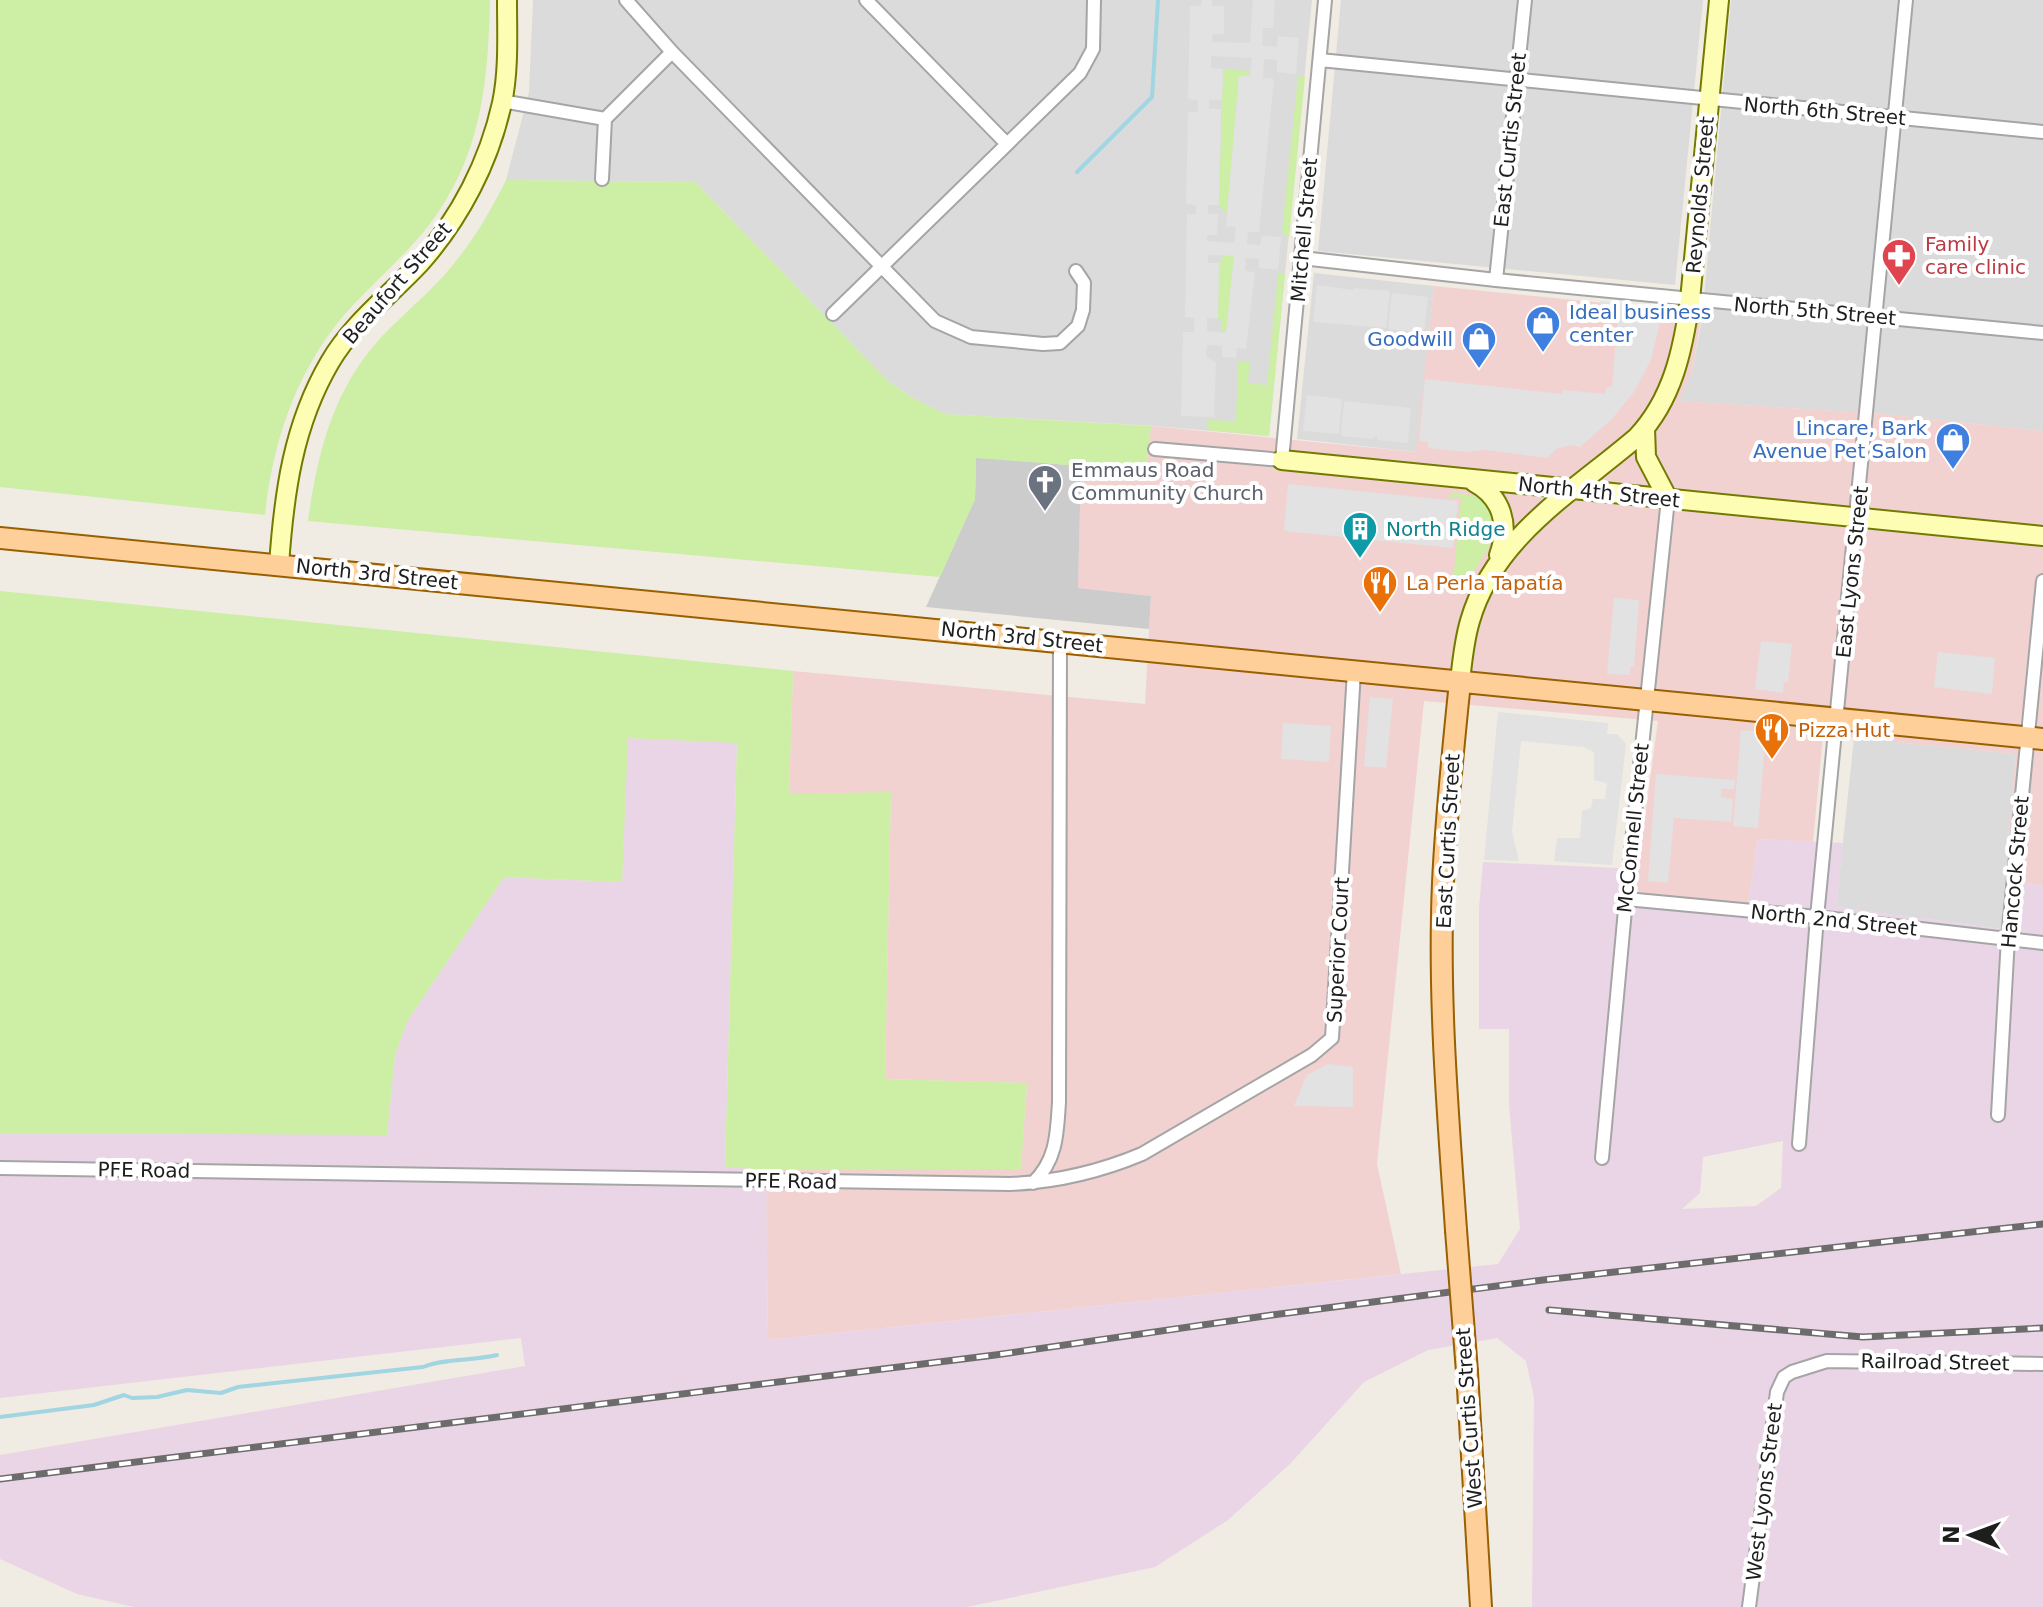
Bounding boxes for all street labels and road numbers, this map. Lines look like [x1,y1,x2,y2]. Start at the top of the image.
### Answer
street label: East Curtis Street [1489,51,1531,228]
street label: North 6th Street [1743,92,1907,130]
street label: Reynolds Street [1681,115,1719,275]
street label: Mitchell Street [1286,157,1322,303]
street label: Beaufort Street [338,217,456,349]
street label: North 5th Street [1733,292,1897,330]
street label: North 4th Street [1517,472,1681,512]
street label: East Lyons Street [1831,485,1873,659]
street label: North 3rd Street [295,554,459,594]
street label: North 3rd Street [940,617,1104,657]
street label: McConnell Street [1612,742,1654,914]
street label: East Curtis Street [1431,753,1465,929]
street label: Hancock Street [1996,795,2034,949]
street label: Superior Court [1322,876,1354,1023]
street label: North 2nd Street [1749,899,1919,941]
street label: PFE Road [97,1157,191,1183]
street label: PFE Road [744,1168,838,1194]
street label: West Curtis Street [1451,1327,1487,1509]
street label: Railroad Street [1860,1349,2010,1375]
street label: West Lyons Street [1741,1401,1787,1582]

